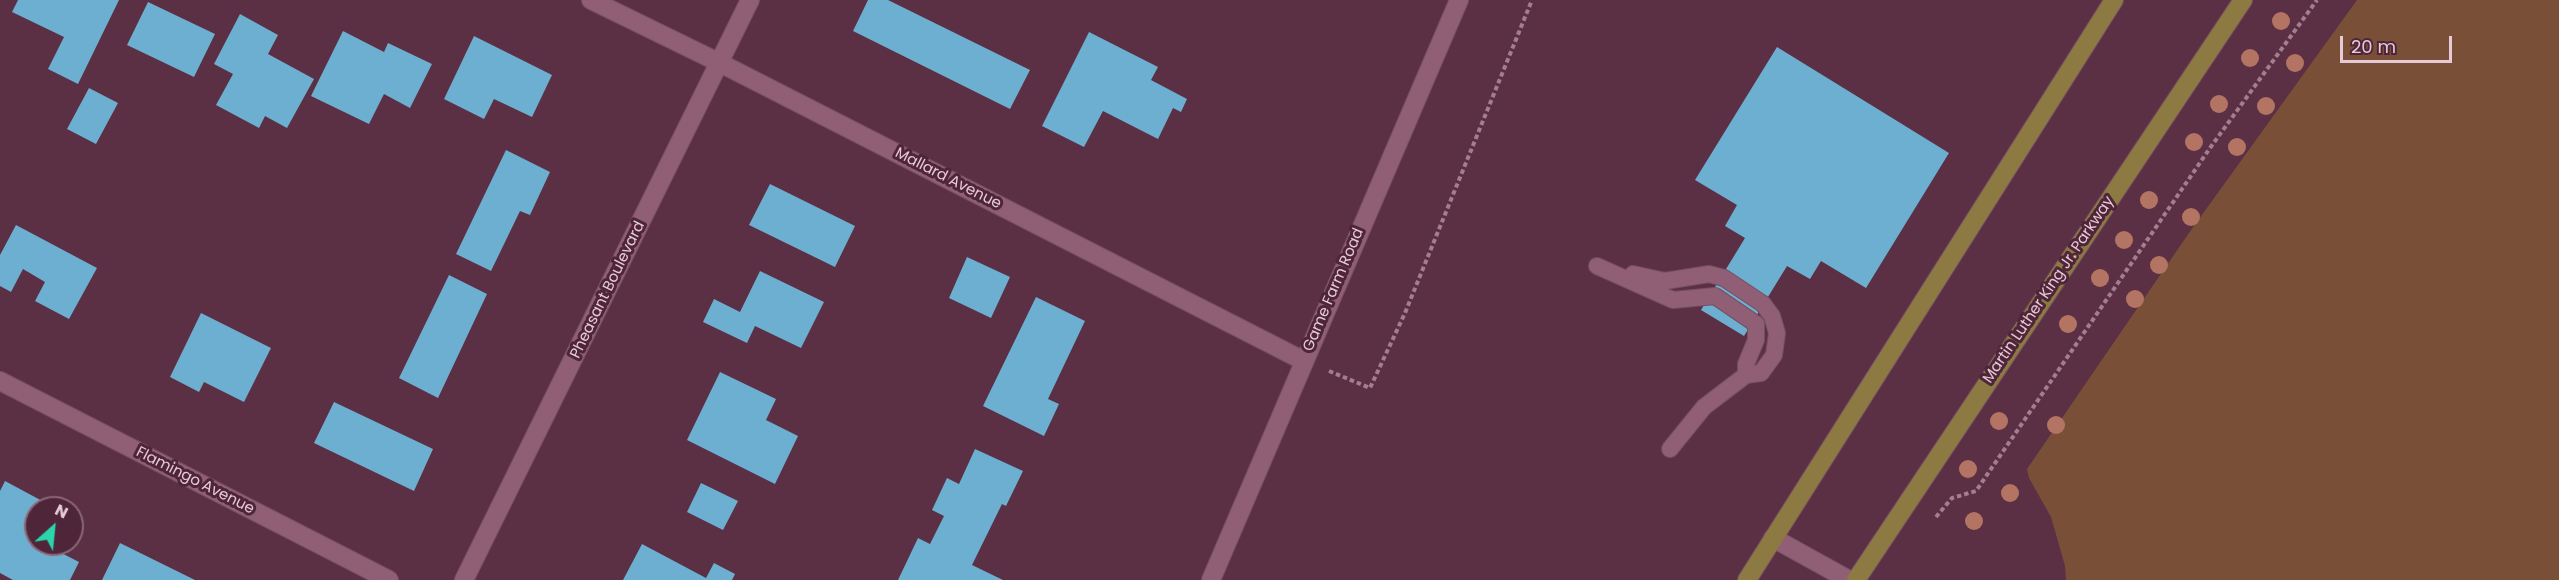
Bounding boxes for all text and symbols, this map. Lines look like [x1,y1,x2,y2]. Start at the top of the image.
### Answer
scale bar [2343,24,2456,62]
text: 20 m [2351,34,2396,59]
street label: Mallard Avenue [892,145,1004,213]
street label: Martin Luther King Jr. Parkway [1980,193,2118,387]
street label: Pheasant Boulevard [567,218,649,362]
street label: Game Farm Road [1300,226,1368,354]
street label: Flamingo Avenue [133,443,257,519]
north arrow [24,496,84,556]
text: N [51,498,72,524]

